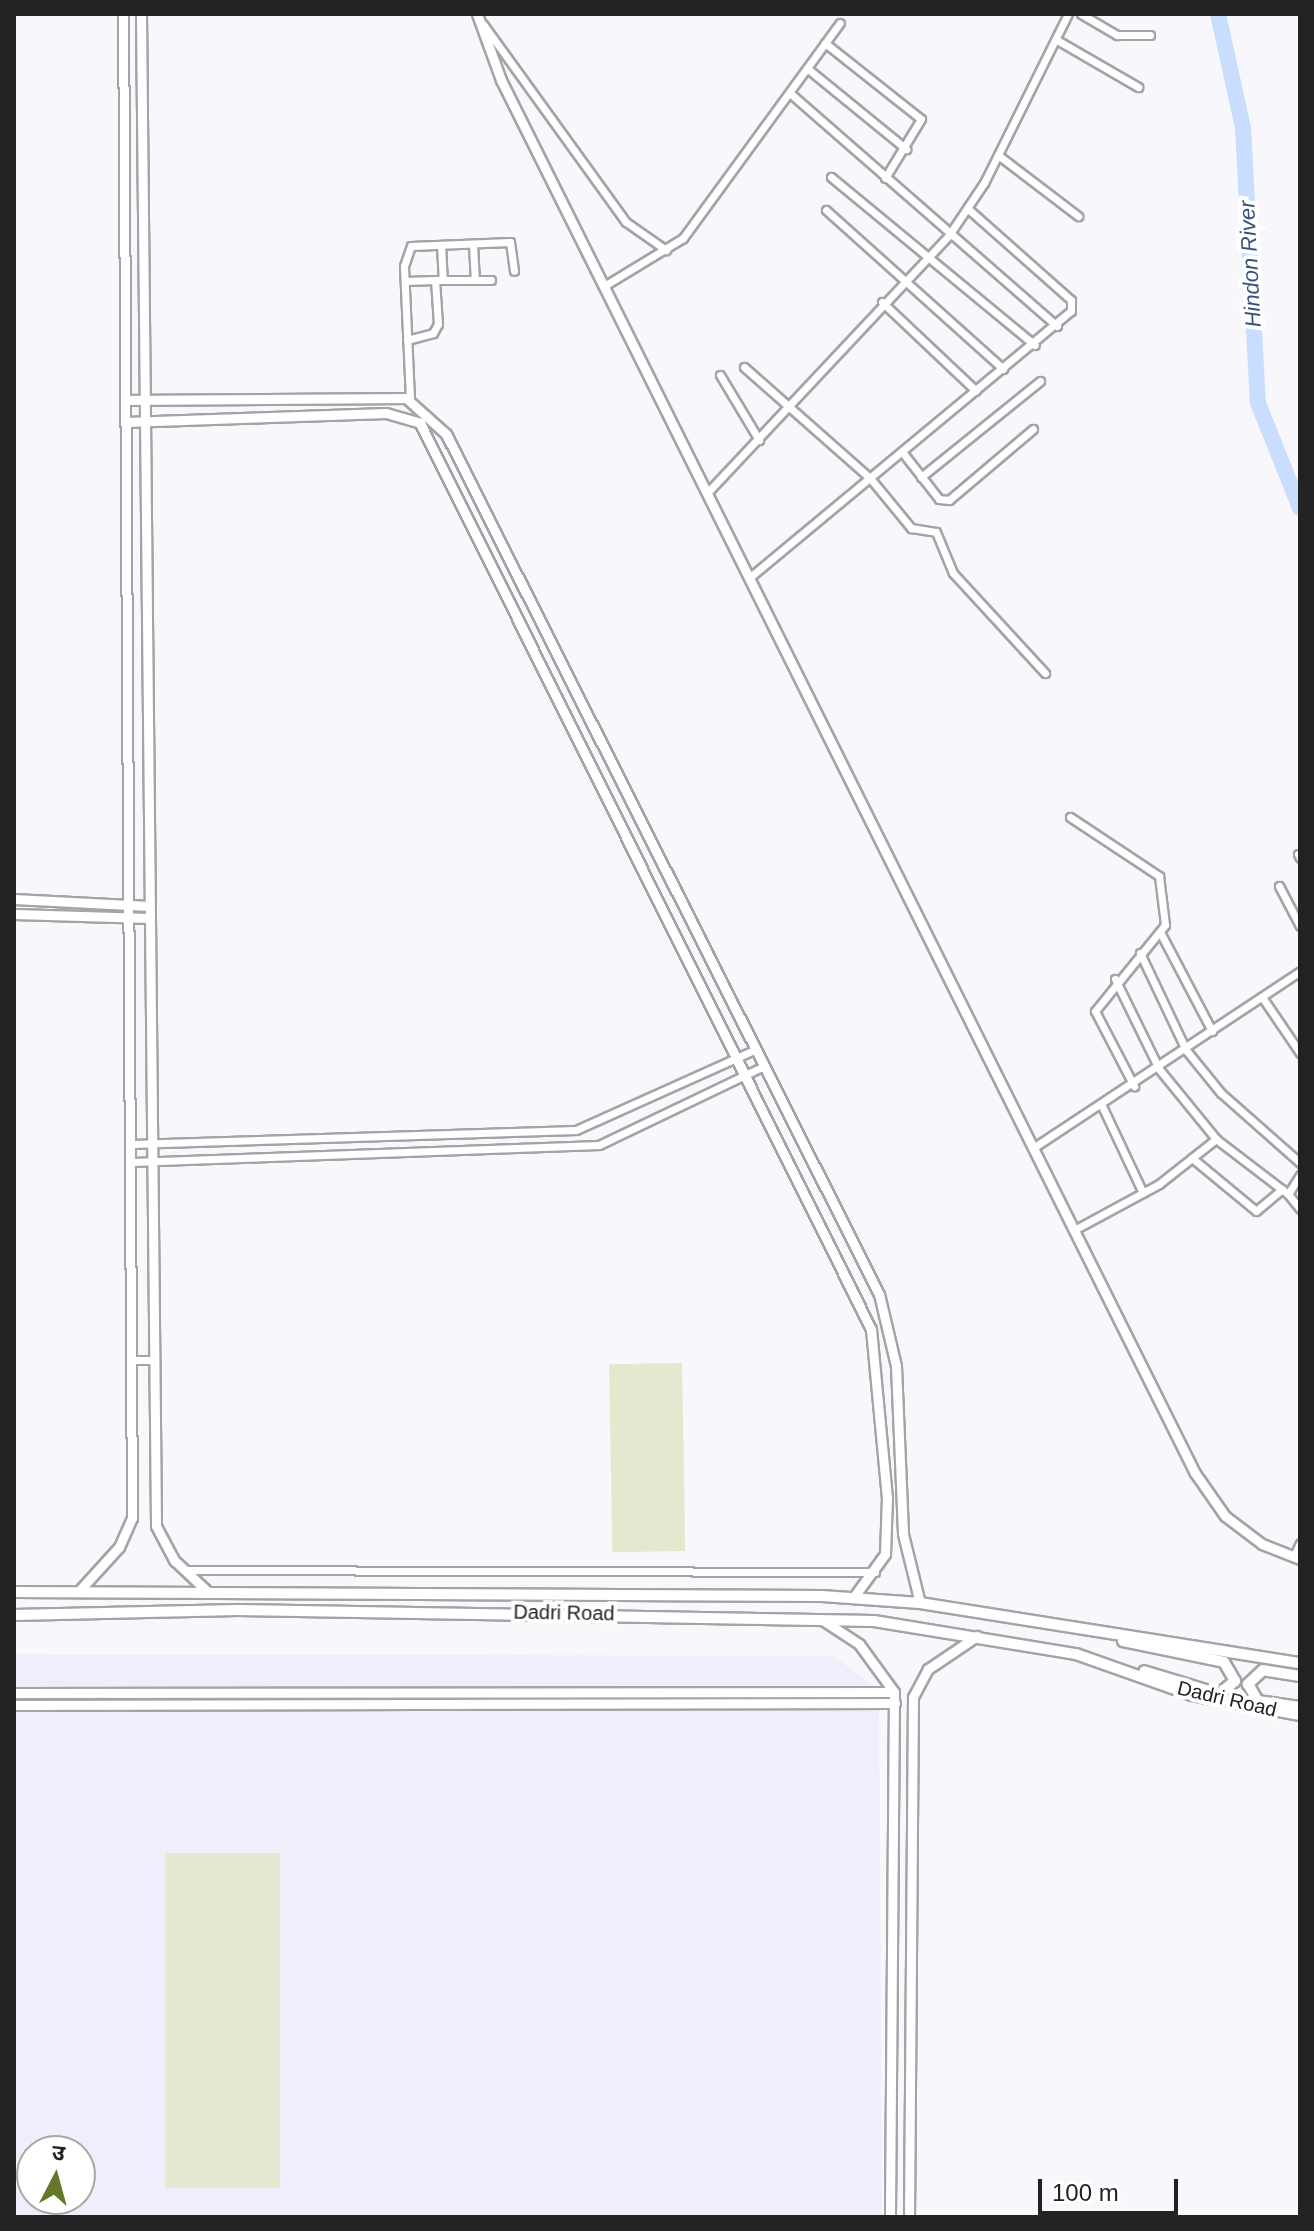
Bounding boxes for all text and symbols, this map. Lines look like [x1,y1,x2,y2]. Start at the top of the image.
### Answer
water label: Hindon River [1233,200,1267,328]
street label: Dadri Road [513,1600,615,1626]
street label: Dadri Road [1175,1676,1279,1722]
north arrow [16,2135,96,2215]
text: उ [51,2140,66,2166]
scale bar [1042,2163,1182,2213]
text: 100 m [1052,2179,1119,2206]

